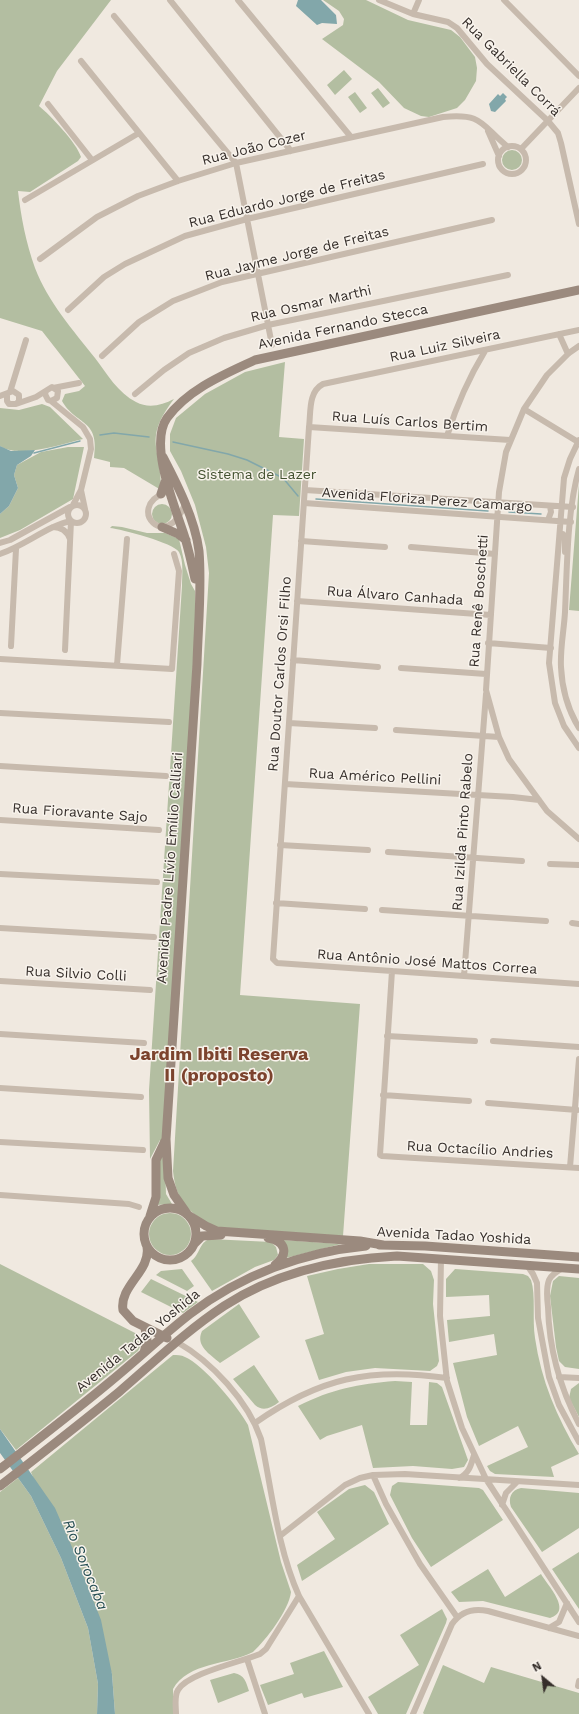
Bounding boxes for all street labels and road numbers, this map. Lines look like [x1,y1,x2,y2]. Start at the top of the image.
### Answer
street label: Rua Gabriella Corrá [458,14,564,120]
street label: Rua João Cozer [200,127,308,169]
street label: Rua Eduardo Jorge de Freitas [187,166,387,232]
street label: Rua Jayme Jorge de Freitas [203,223,391,285]
street label: Rua Osmar Marthi [249,282,373,326]
street label: Avenida Fernando Stecca [257,301,429,353]
street label: Rua Luiz Silveira [388,326,502,366]
street label: Rua Luís Carlos Bertim [331,408,489,436]
street label: Avenida Floriza Perez Camargo [321,484,533,516]
street label: Rua Renê Boschetti [466,534,492,668]
street label: Rua Doutor Carlos Orsi Filho [265,576,295,772]
street label: Rua Álvaro Canhada [326,583,464,609]
street label: Avenida Padre Lívio Emílio Calliari [154,752,186,984]
street label: Rua Izilda Pinto Rabelo [449,753,477,911]
street label: Rua Américo Pellini [308,765,442,789]
street label: Rua Fioravante Sajo [12,800,148,826]
street label: Rua Antônio José Mattos Correa [316,946,538,978]
street label: Rua Silvio Colli [25,963,127,985]
street label: Rua Octacílio Andries [406,1138,554,1162]
street label: Avenida Tadao Yoshida [376,1224,532,1248]
street label: Avenida Tadao Yoshida [73,1286,203,1396]

